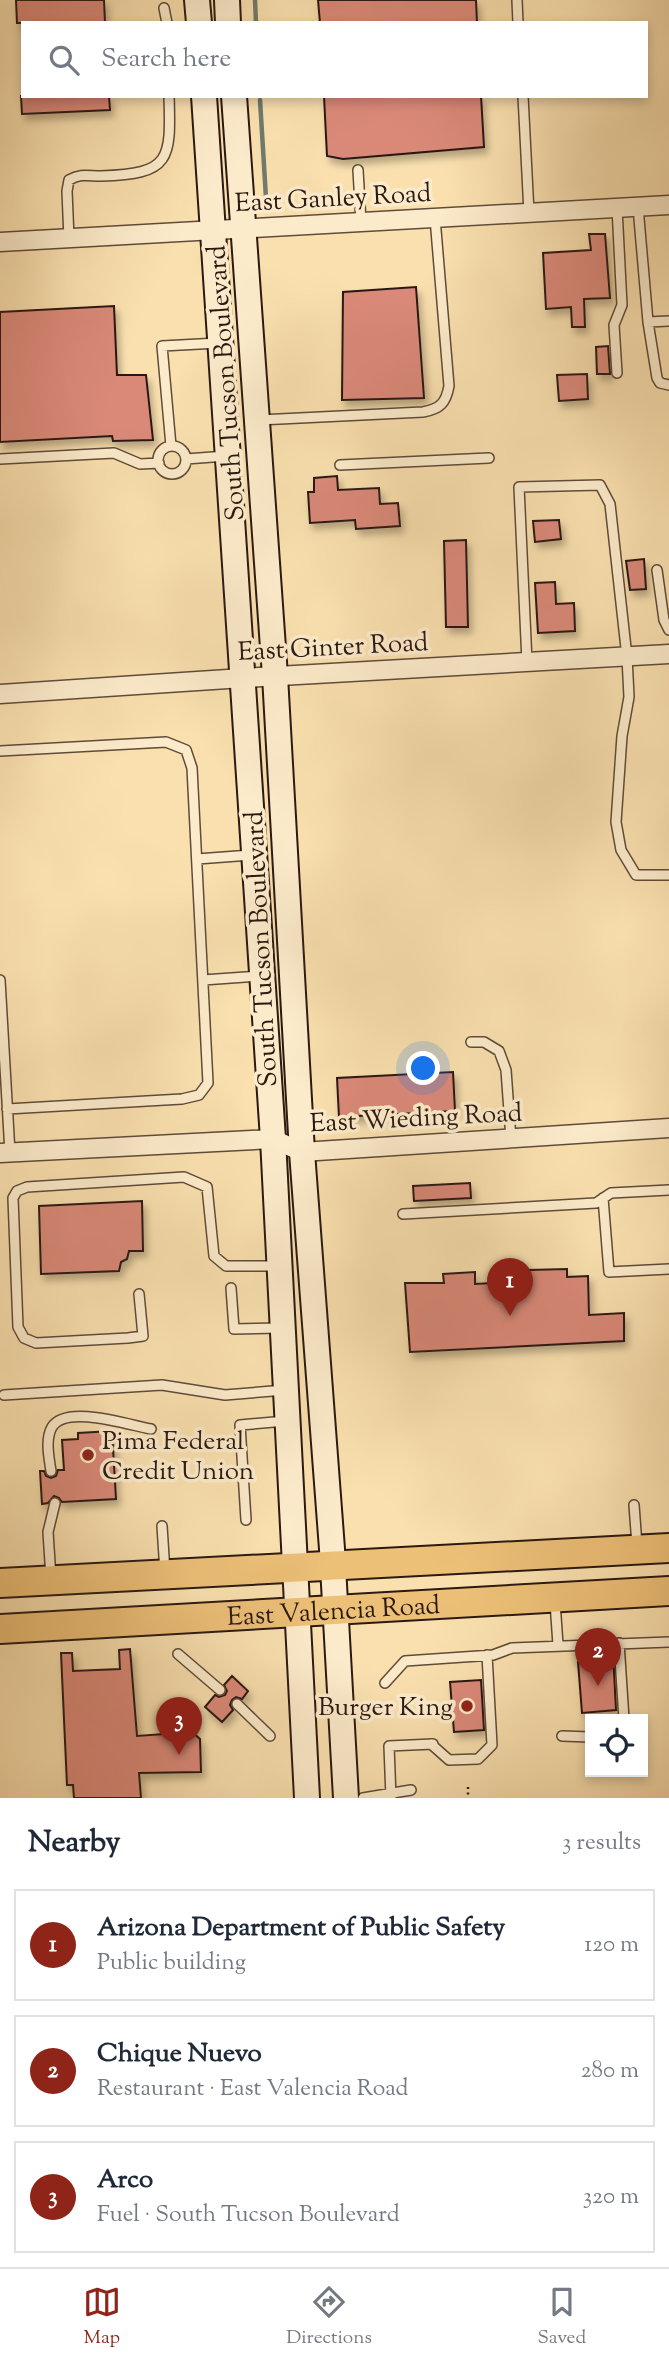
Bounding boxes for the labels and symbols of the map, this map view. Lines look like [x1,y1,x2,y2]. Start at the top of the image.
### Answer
street label: East Ganley Road [234,176,433,223]
street label: South Tucson Boulevard [199,243,256,522]
street label: East Ginter Road [237,625,430,672]
street label: South Tucson Boulevard [237,810,288,1088]
your location [406,1051,440,1085]
street label: East Wieding Road [309,1095,524,1144]
pin: 1 [487,1258,533,1316]
place label: Pima Federal Credit Union [102,1424,254,1491]
marker: Pima Federal Credit Union [80,1447,96,1463]
street label: East Valencia Road [226,1588,441,1637]
pin: 2 [575,1628,621,1686]
place label: Burger King [318,1690,453,1727]
pin: 3 [156,1697,202,1755]
marker: Burger King [459,1698,475,1714]

